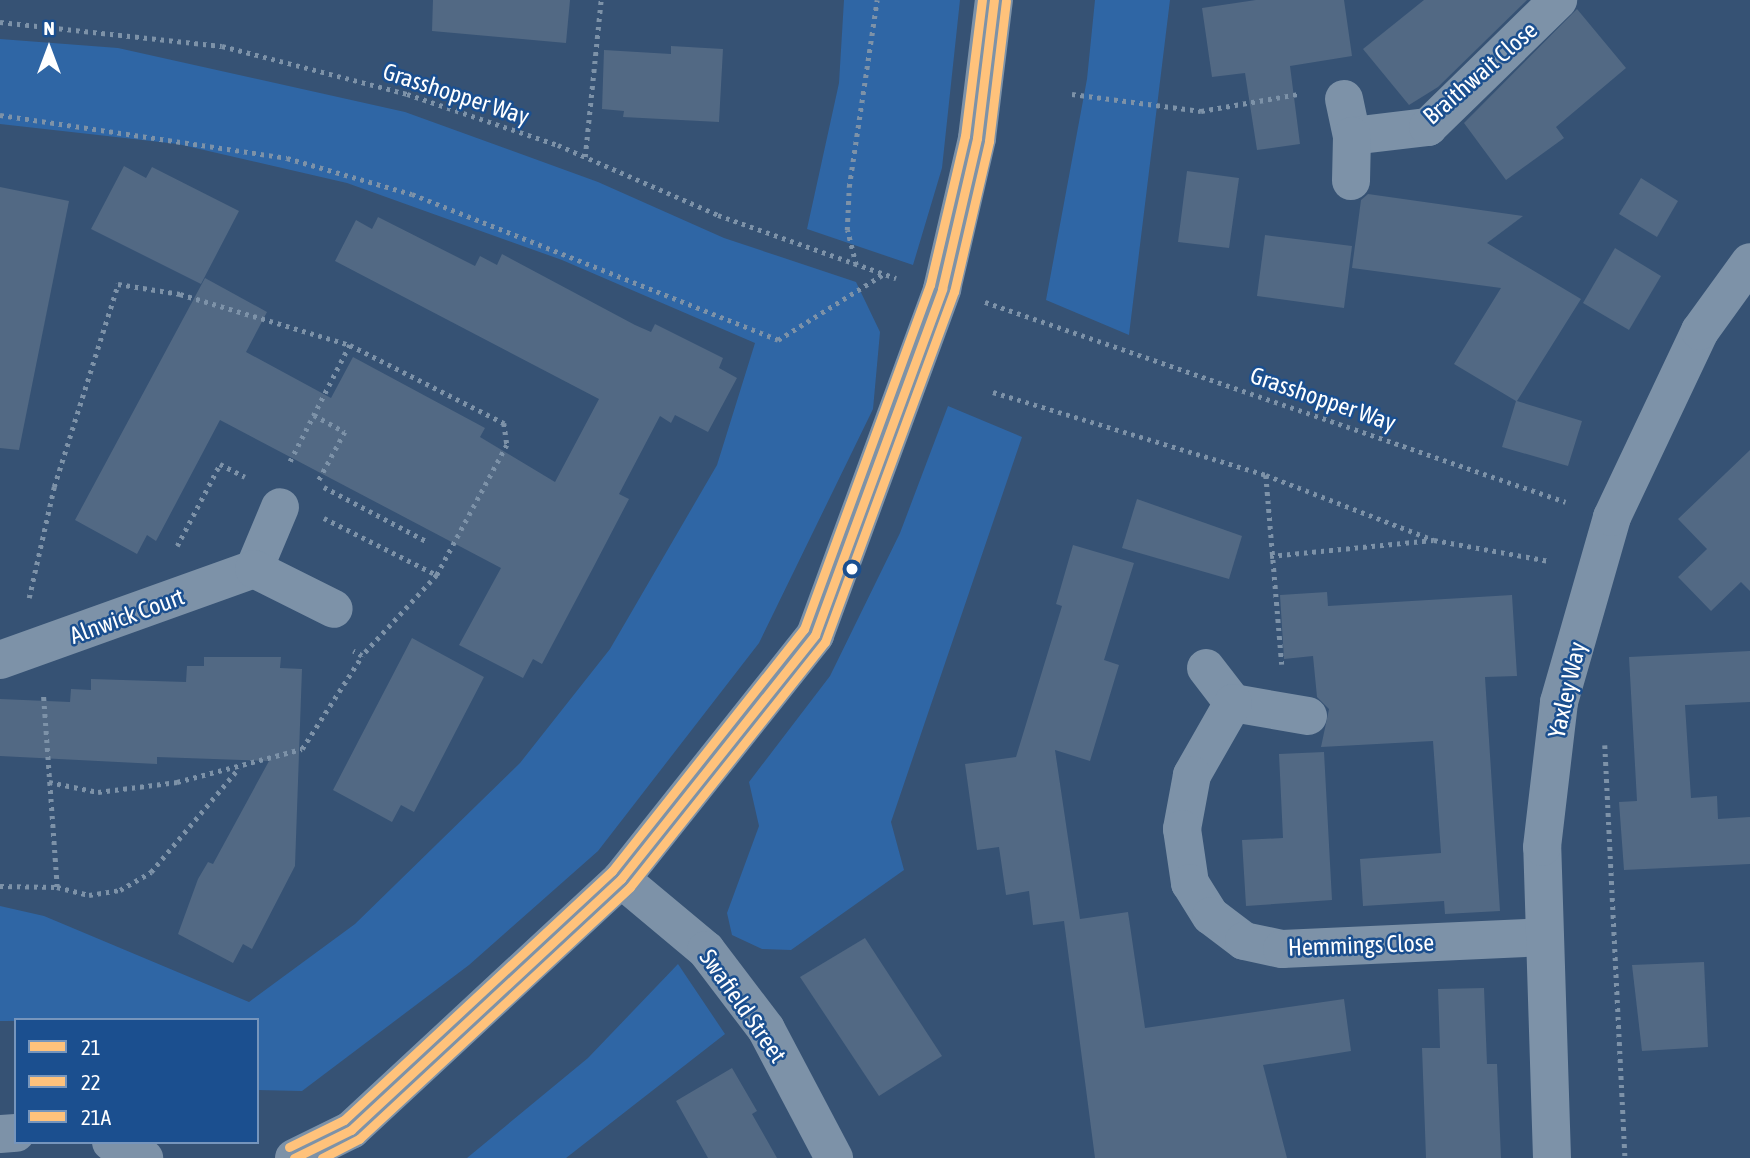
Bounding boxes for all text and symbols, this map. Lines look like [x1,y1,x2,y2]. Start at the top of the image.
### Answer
north arrow [14,14,84,84]
street label: Braithwait Close [1417,16,1543,130]
text: N [43,17,55,39]
street label: Grasshopper Way [379,57,533,131]
street label: Grasshopper Way [1246,361,1400,437]
unlabelled marker [845,562,859,576]
street label: Alnwick Court [66,582,188,650]
street label: Yaxley Way [1542,639,1592,741]
street label: Hemmings Close [1287,928,1435,962]
street label: Swafield Street [693,944,793,1068]
legend [14,1018,259,1144]
text: 21 [81,1035,101,1059]
text: 22 [81,1070,101,1094]
text: 21A [81,1105,111,1129]

